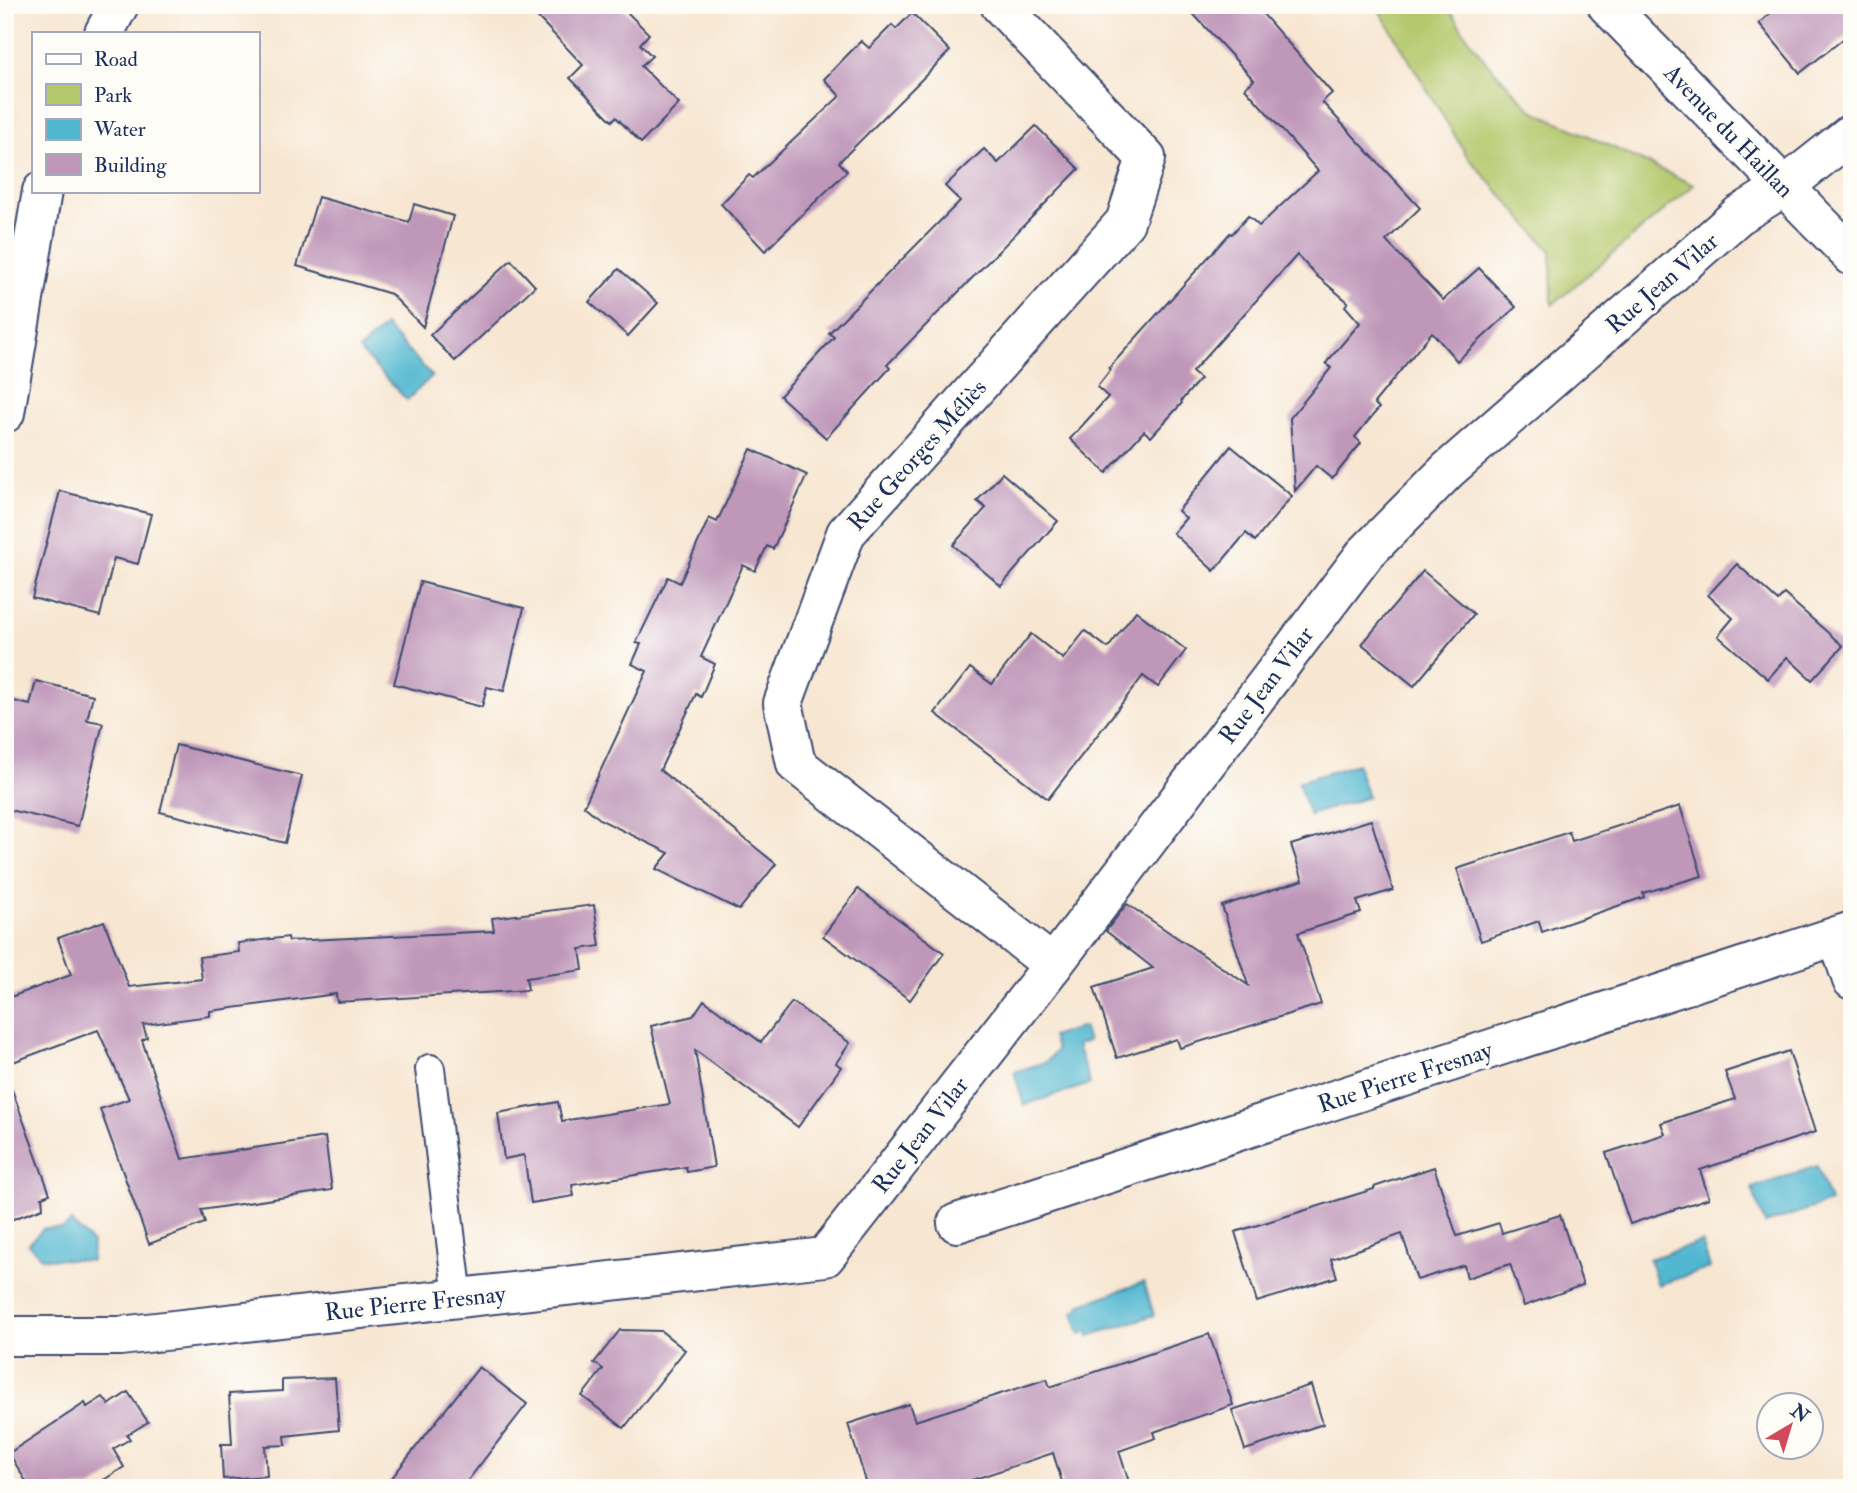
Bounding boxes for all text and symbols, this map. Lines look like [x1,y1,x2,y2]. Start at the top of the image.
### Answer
legend [32,32,259,192]
text: Road [94,46,139,73]
street label: Avenue du Haillan [1656,57,1800,205]
text: Park [94,82,132,109]
text: Water [93,116,146,143]
text: Building [94,152,167,179]
street label: Rue Jean Vilar [1600,226,1725,341]
street label: Rue Georges Méliès [841,373,994,538]
street label: Rue Jean Vilar [1212,620,1321,750]
street label: Rue Pierre Fresnay [1314,1035,1497,1120]
street label: Rue Jean Vilar [865,1071,976,1200]
street label: Rue Pierre Fresnay [323,1279,507,1328]
north arrow [1756,1392,1826,1462]
text: N [1785,1398,1815,1429]

